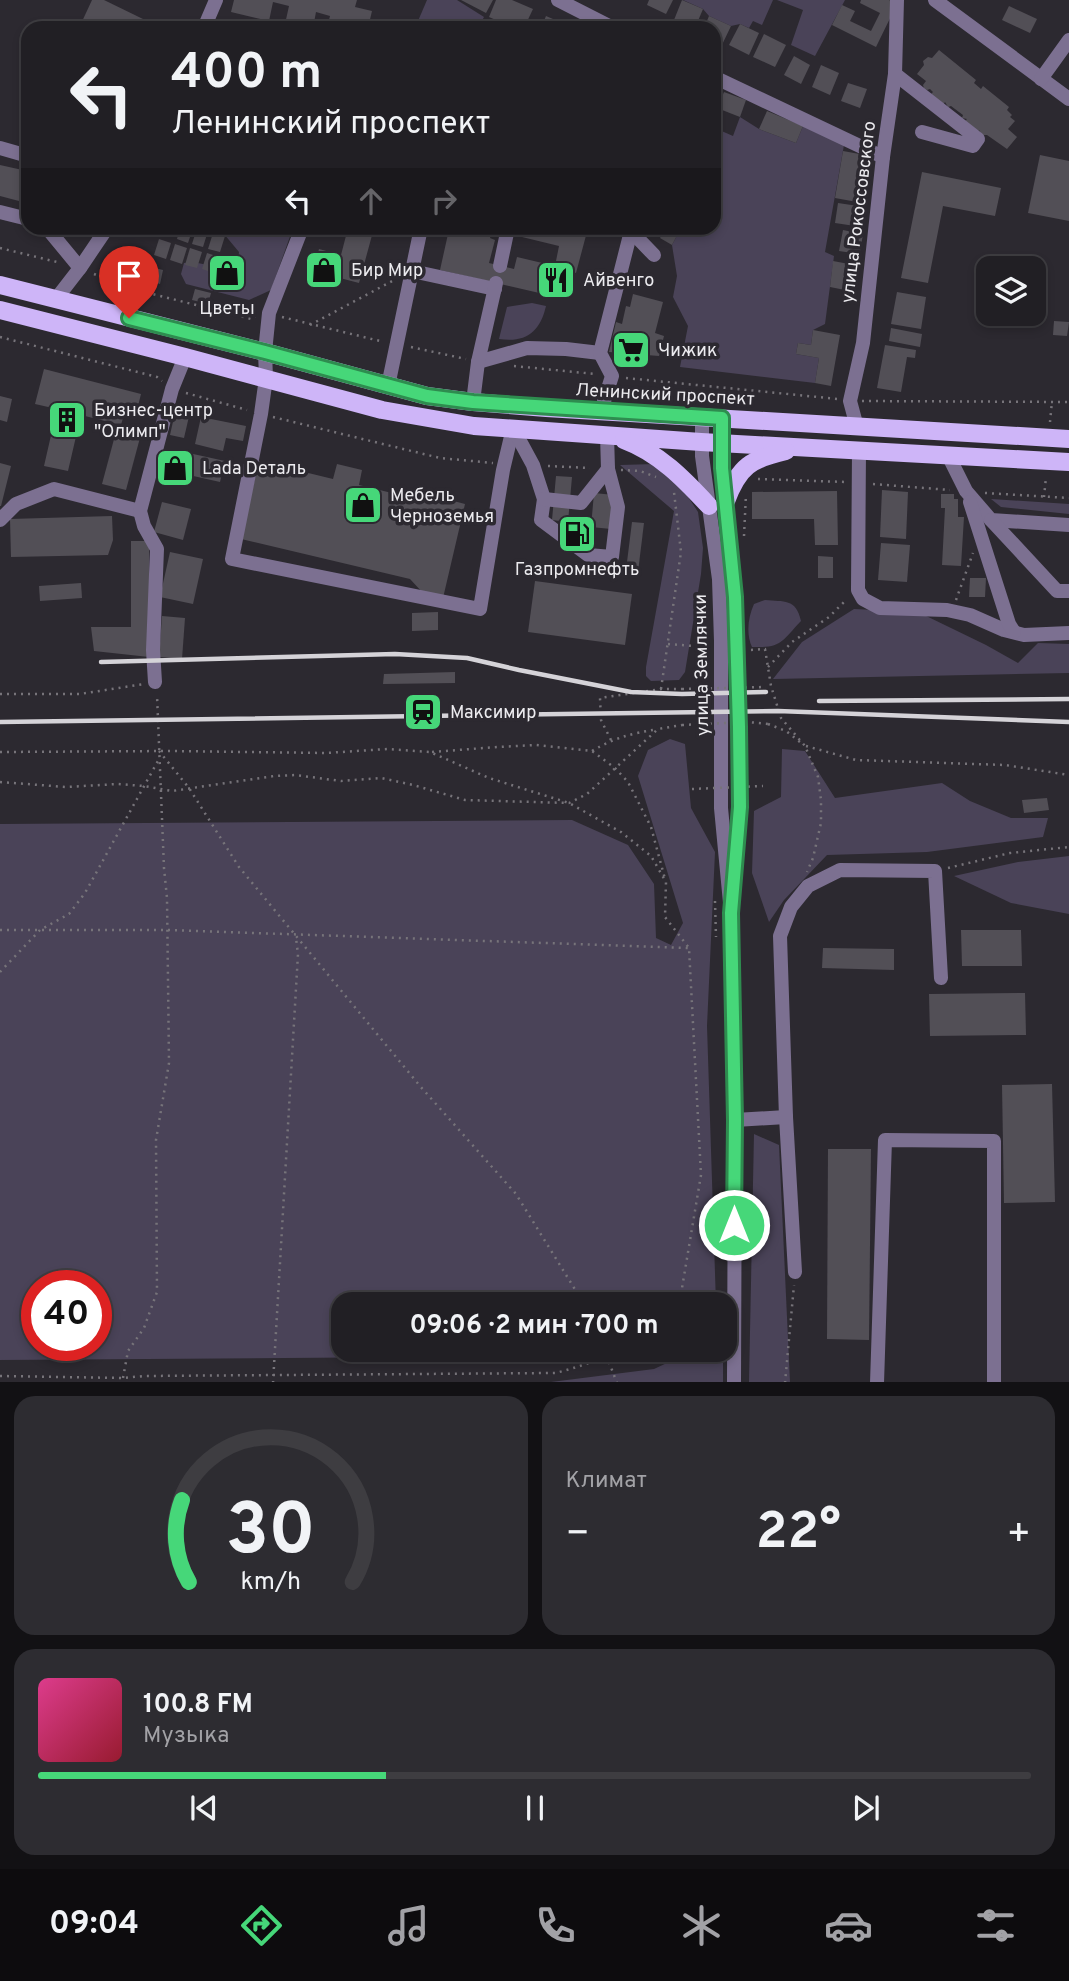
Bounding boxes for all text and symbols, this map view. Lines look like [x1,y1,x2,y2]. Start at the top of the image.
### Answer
text: 400 m [171,44,322,106]
icon: left [56,49,147,140]
text: Ленинский проспект [171,105,490,145]
street label: улица Рокоссовского [837,120,882,305]
icon: left [279,182,317,220]
icon: ahead [352,182,390,220]
icon: right [425,182,463,220]
pin [99,246,159,318]
shop icon: Бир Мир [303,249,345,291]
shop icon: Цветы [206,252,248,294]
map controls [976,256,1046,326]
button: layers [976,256,1046,326]
icon: arrive [110,257,148,295]
restaurant icon: Айвенго [535,259,577,301]
place label: Бир Мир [351,260,423,283]
place label: Айвенго [583,270,654,293]
place label: Цветы [199,298,255,321]
supermarket icon: Чижик [610,329,652,371]
place label: Чижик [658,340,717,363]
street label: Ленинский проспект [575,379,755,412]
building icon: Бизнес-центр "Олимп" [46,399,88,441]
place label: Бизнес-центр "Олимп" [94,400,213,444]
shop icon: Lada Dеталь [154,447,196,489]
place label: Lada Dеталь [202,458,306,481]
shop icon: Мебель Черноземья [342,484,384,526]
place label: Мебель Черноземья [390,485,494,529]
fuel station icon: Газпромнефть [556,513,598,555]
place label: Газпромнефть [515,559,639,582]
street label: улица Землячки [690,594,715,736]
station icon: Максимир [402,691,444,733]
place label: Максимир [450,702,536,725]
position arrow [697,1188,771,1262]
speed limit sign: 40 [21,1270,112,1361]
text: 09:06 · 2 мин · 700 m [409,1310,659,1343]
text: Климат [566,1467,647,1496]
text: 30 [226,1488,316,1580]
text: 22° [756,1501,841,1567]
text: − [566,1511,590,1560]
text: + [1006,1511,1031,1560]
text: km/h [240,1566,301,1598]
text: 100.8 FM [143,1689,253,1722]
text: Музыка [143,1722,229,1751]
icon: previous [185,1789,223,1827]
icon: pause [516,1789,554,1827]
icon: next [847,1789,885,1827]
icon: directions [237,1901,286,1950]
icon: music [384,1901,433,1950]
icon: phone [531,1901,580,1950]
icon: climate [677,1901,726,1950]
icon: car [824,1901,873,1950]
icon: filters [971,1901,1020,1950]
text: 09:04 [49,1905,139,1945]

